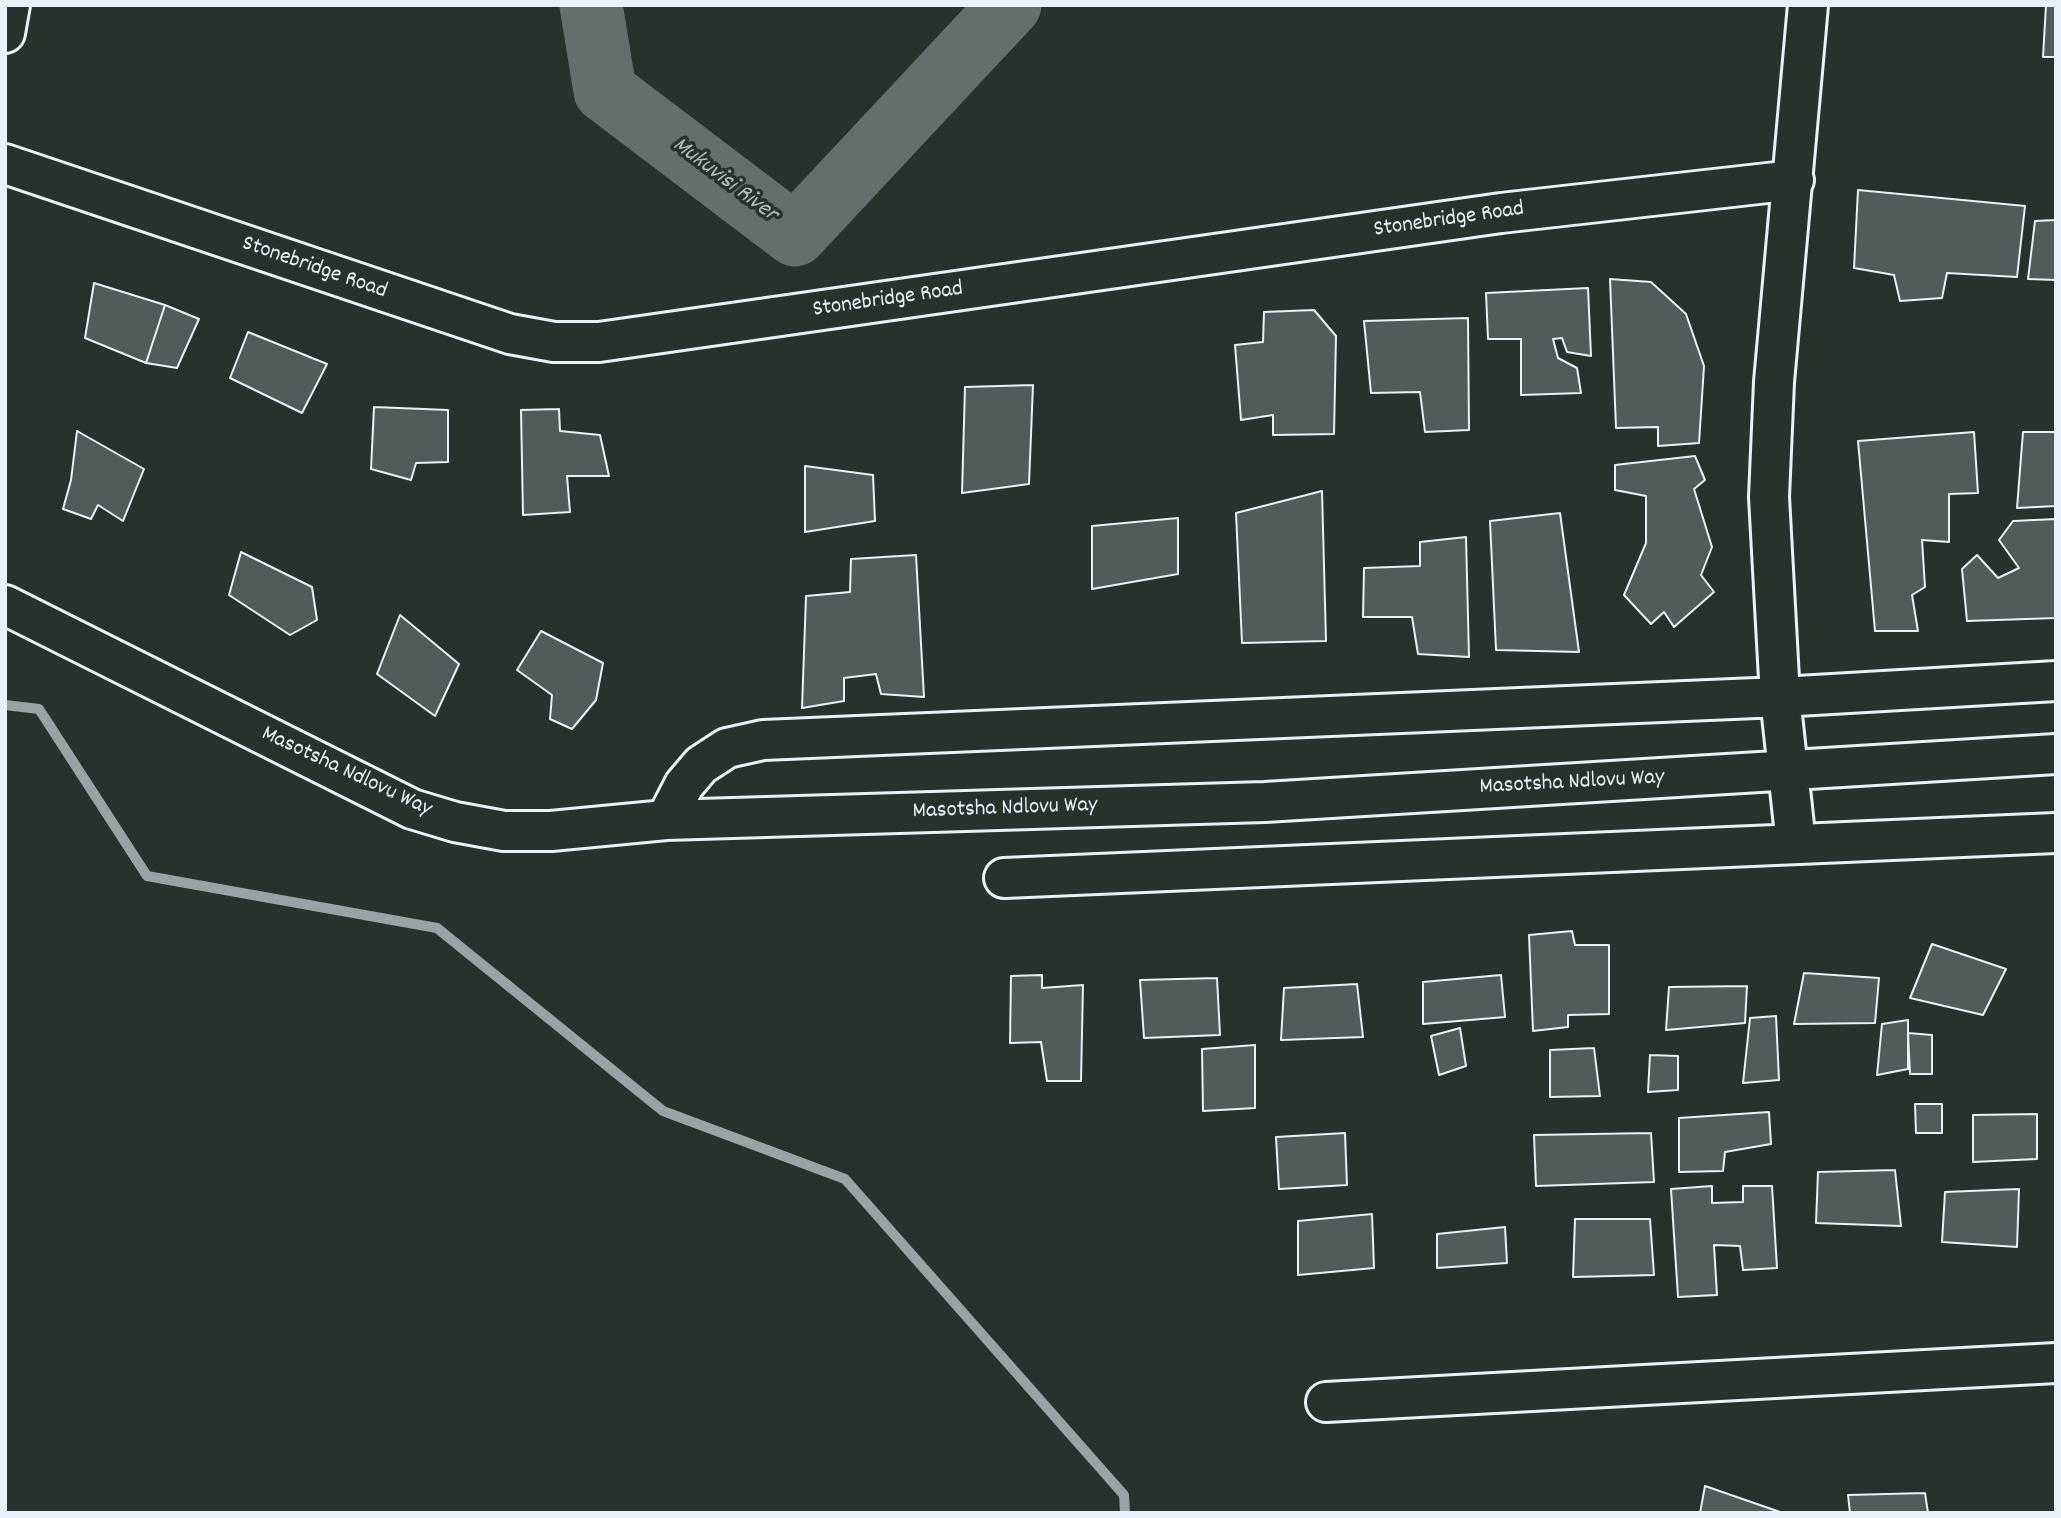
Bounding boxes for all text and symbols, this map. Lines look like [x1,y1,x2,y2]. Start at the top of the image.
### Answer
water label: Mukuvisi River [666,132,782,230]
street label: Stonebridge Road [1372,197,1526,245]
street label: Stonebridge Road [238,231,390,307]
street label: Stonebridge Road [811,277,965,325]
street label: Masotsha Ndlovu Way [256,721,436,825]
street label: Masotsha Ndlovu Way [1479,765,1665,803]
street label: Masotsha Ndlovu Way [912,793,1098,827]

